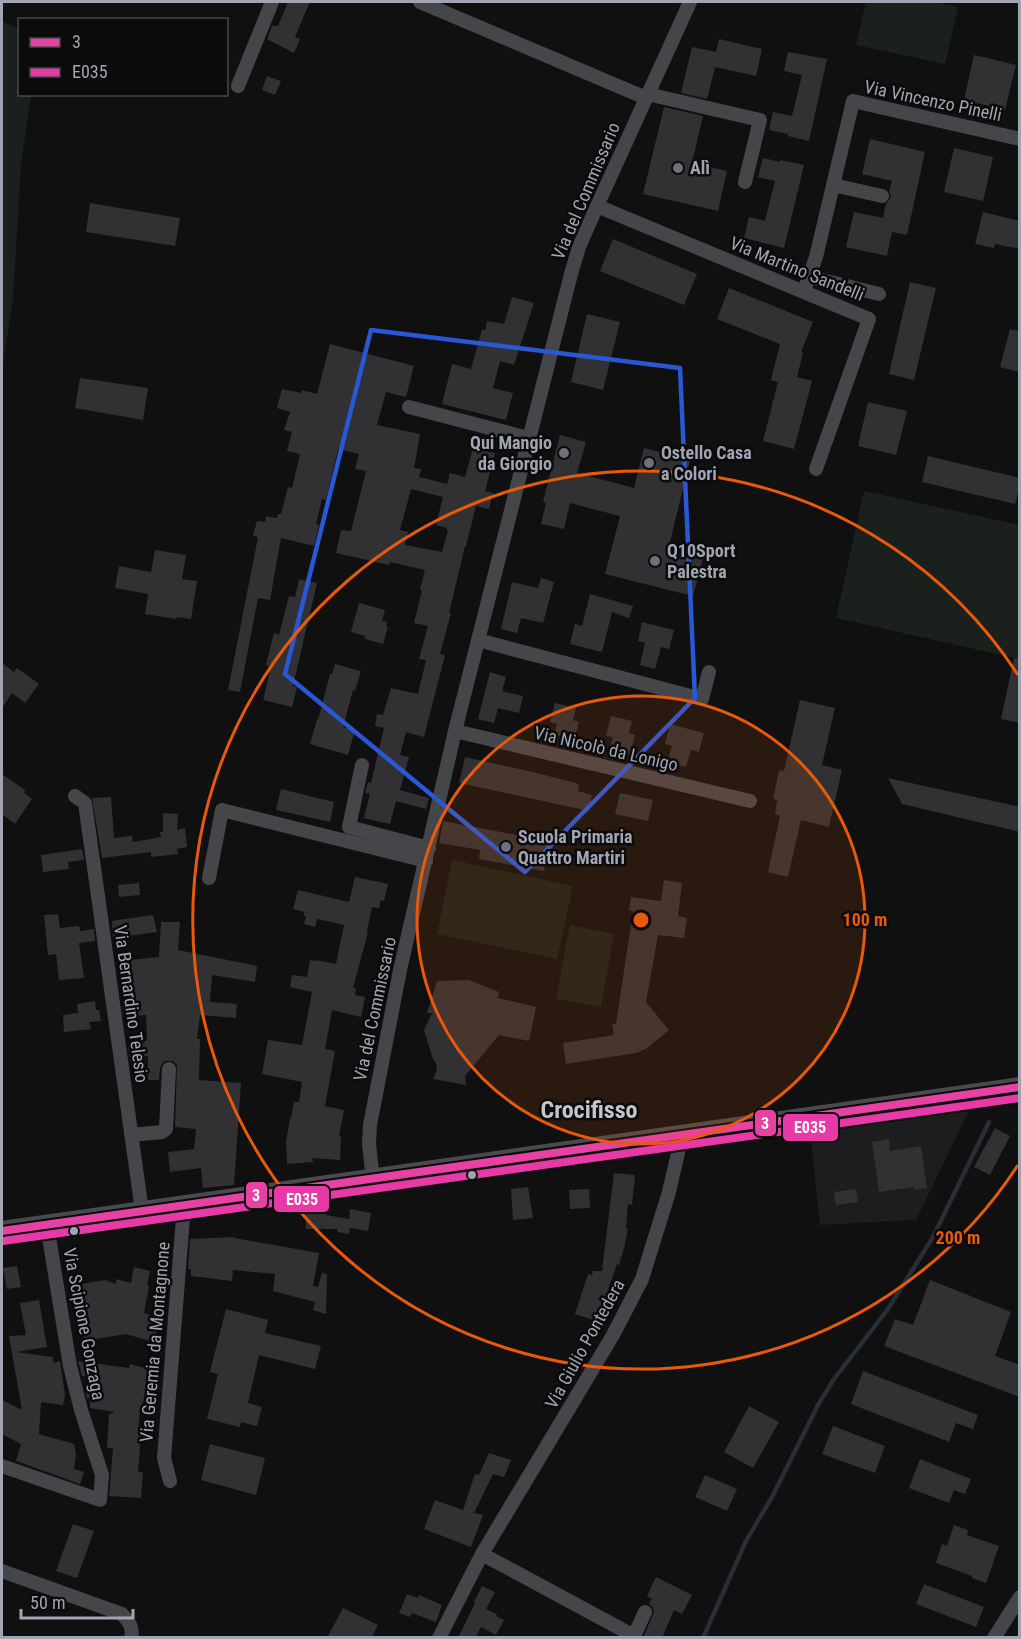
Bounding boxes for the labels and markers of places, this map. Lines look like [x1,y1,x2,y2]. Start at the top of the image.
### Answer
place label: Alì [690,157,710,178]
marker: Alì [671,161,685,175]
place label: Qui Mangio da Giorgio [470,432,552,474]
place label: Ostello Casa a Colori [661,442,752,484]
marker: Qui Mangio da Giorgio [557,446,571,460]
marker: Ostello Casa a Colori [642,456,656,470]
place label: Q10Sport Palestra [667,540,736,582]
marker: Q10Sport Palestra [648,554,662,568]
place label: Scuola Primaria Quattro Martiri [518,826,633,868]
marker: Scuola Primaria Quattro Martiri [499,840,513,854]
centre of rings [631,910,651,930]
unlabelled marker [466,1169,478,1181]
unlabelled marker [68,1225,80,1237]

